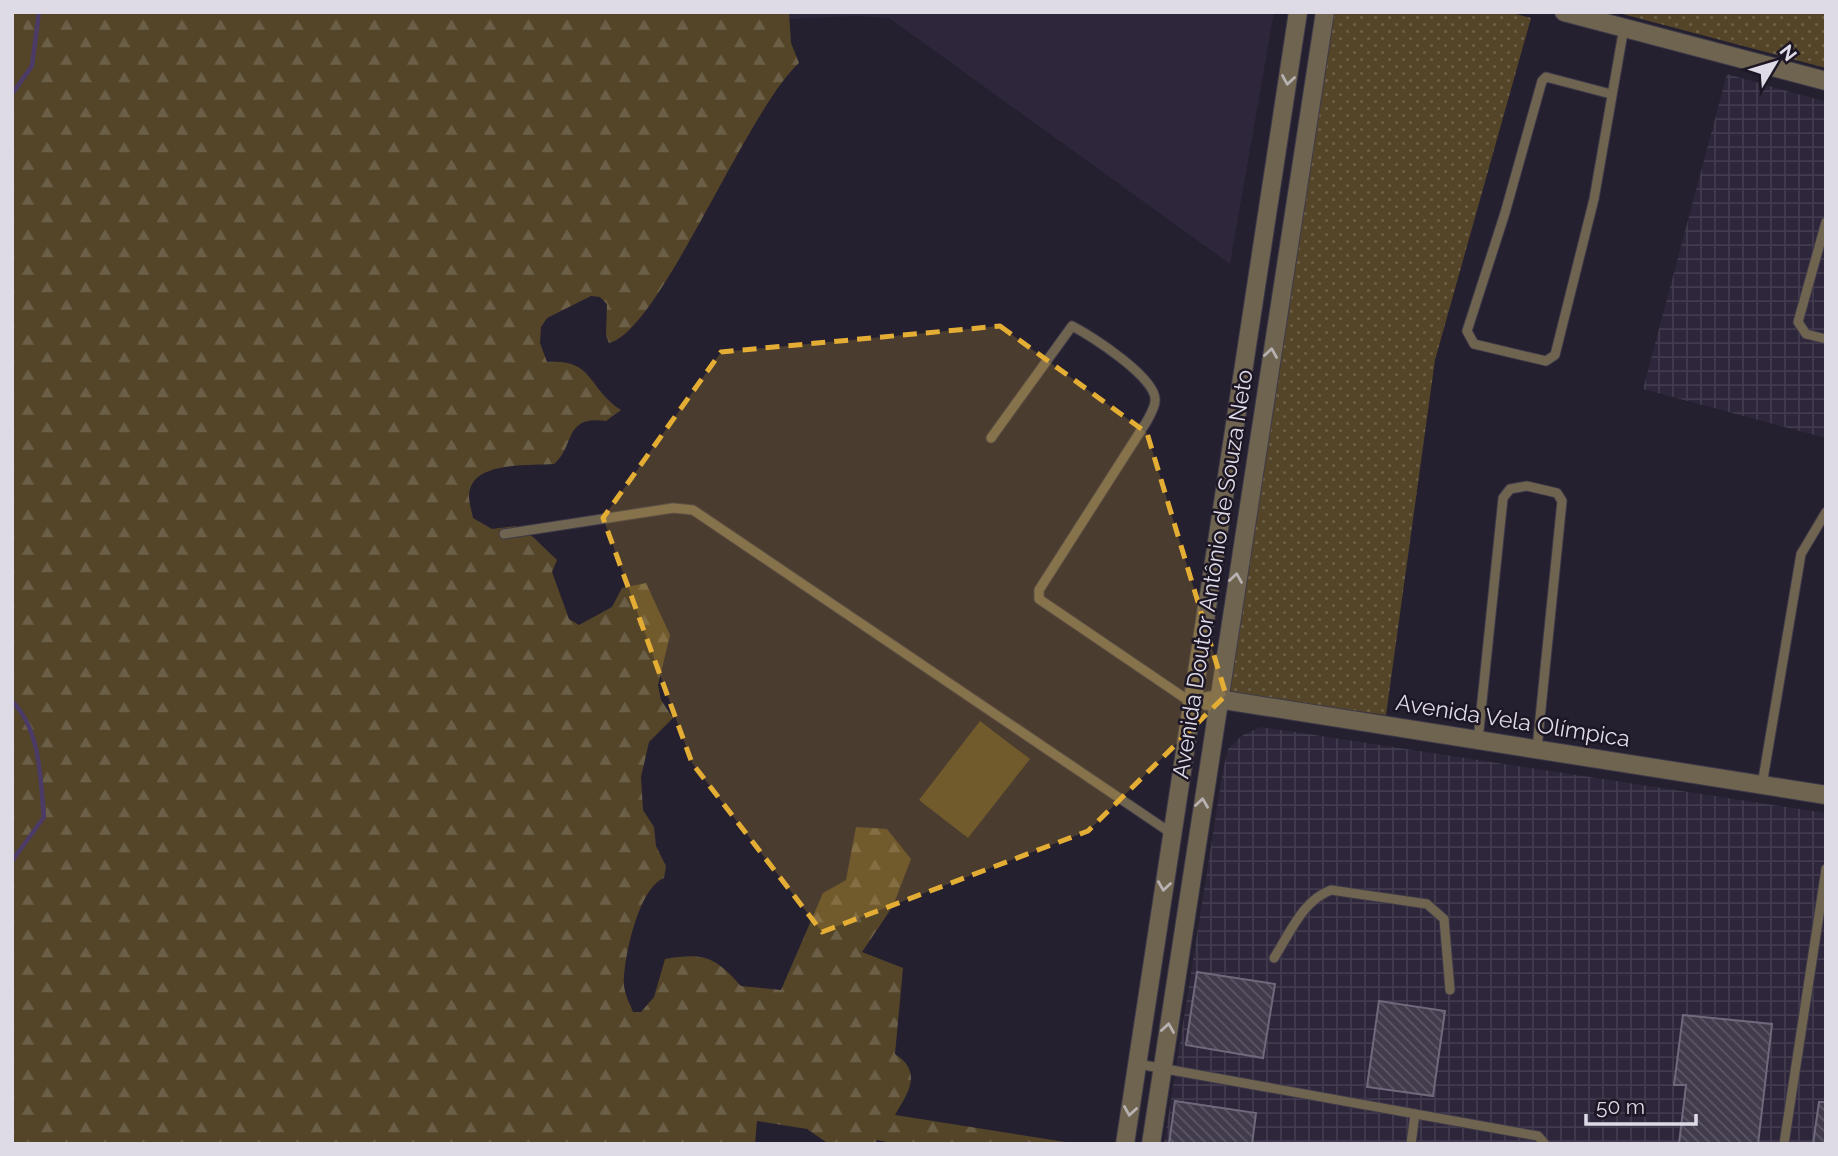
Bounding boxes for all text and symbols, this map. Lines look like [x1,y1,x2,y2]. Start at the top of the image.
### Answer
north arrow [1740,28,1810,98]
text: N [1775,40,1802,65]
one-way arrow [1281,74,1296,86]
one-way arrow [1263,347,1278,359]
street label: Avenida Doutor Antônio de Souza Neto [1166,368,1258,780]
one-way arrow [1228,572,1243,584]
street label: Avenida Vela Olímpica [1394,688,1632,752]
one-way arrow [1194,797,1209,809]
one-way arrow [1156,880,1171,892]
one-way arrow [1160,1022,1175,1034]
scale bar [1586,1082,1696,1126]
text: 50 m [1596,1094,1645,1119]
one-way arrow [1123,1105,1138,1117]

